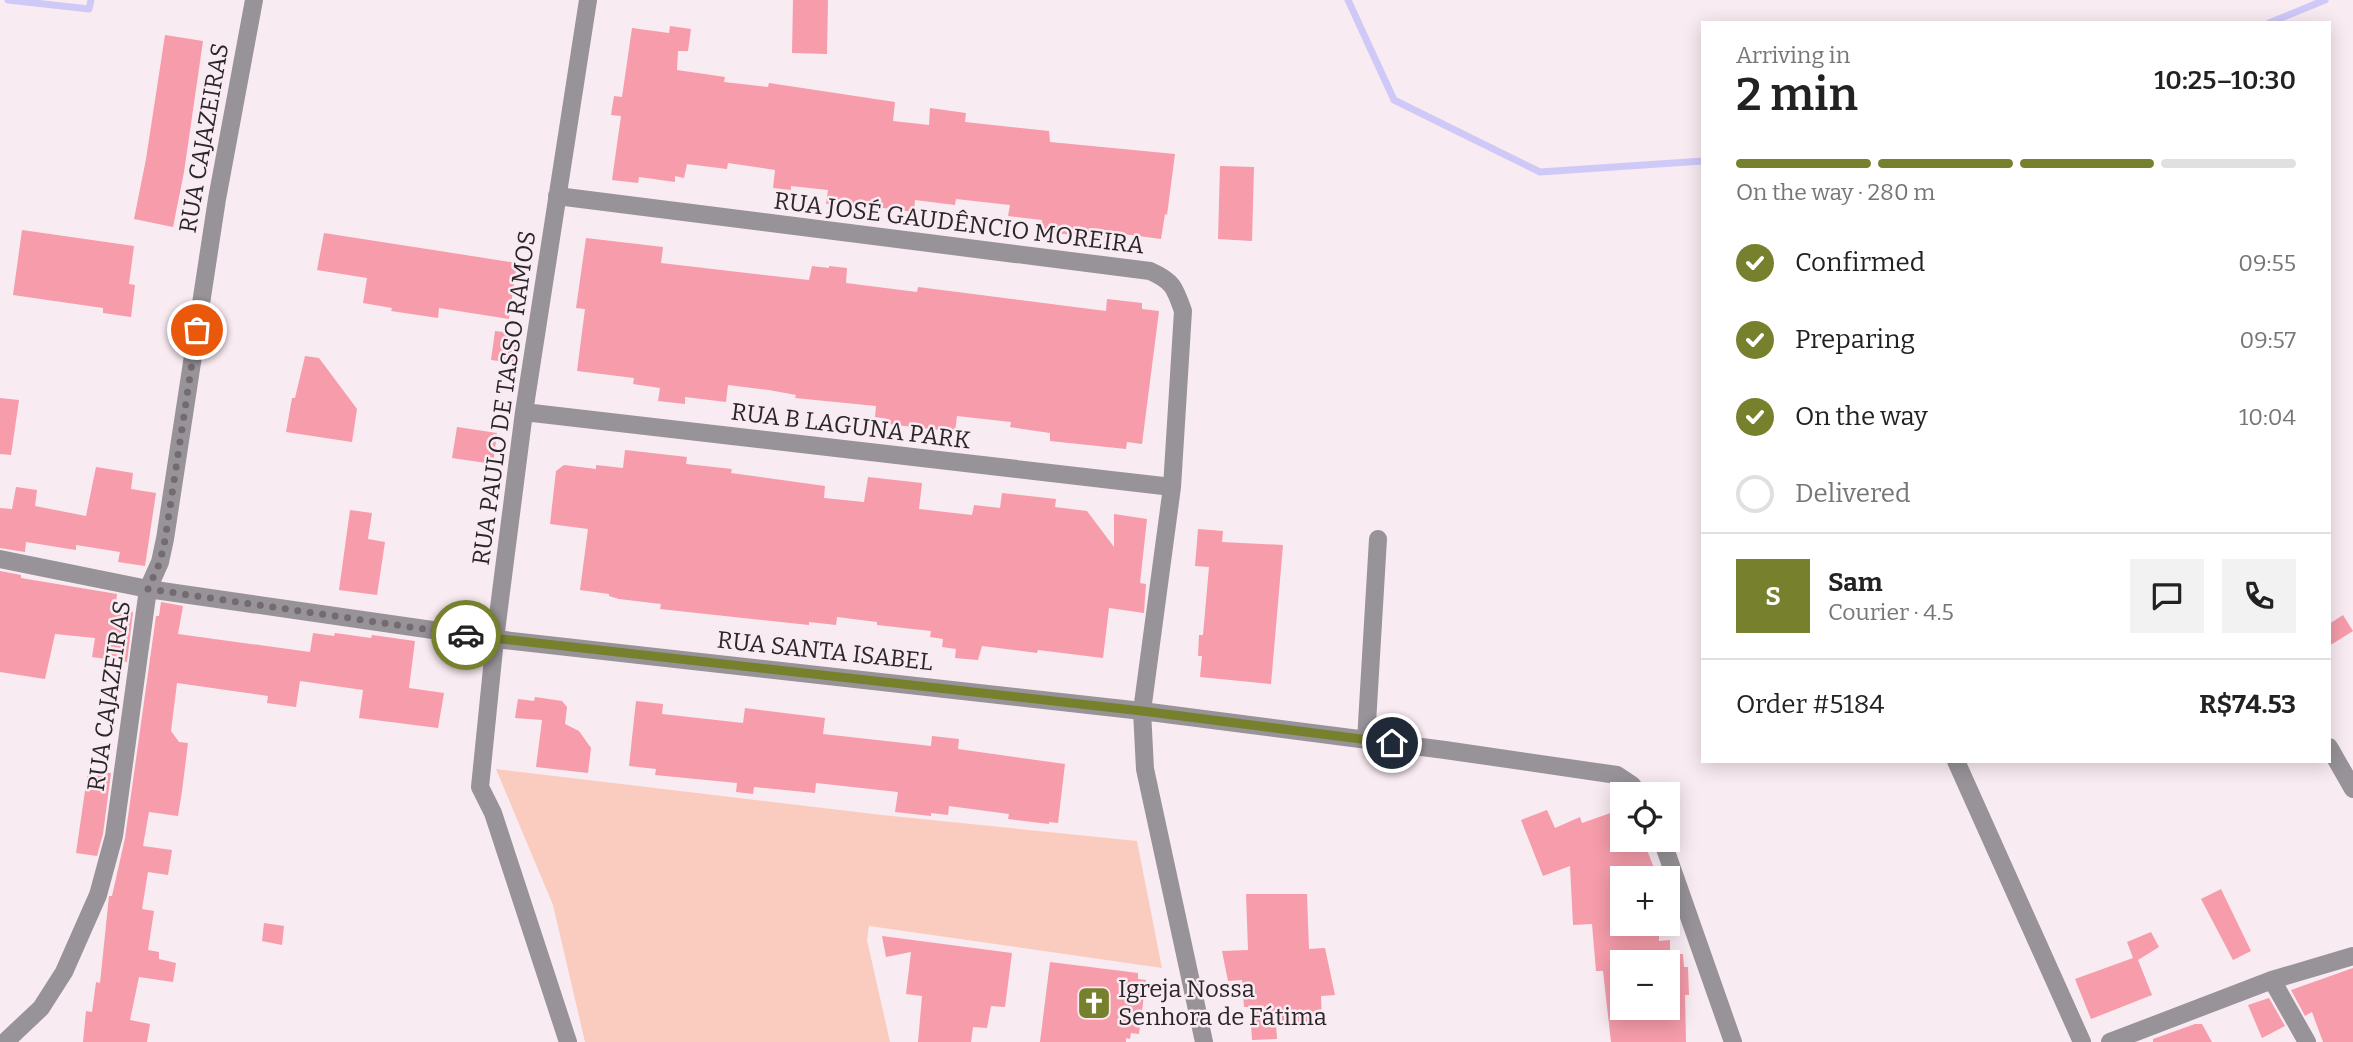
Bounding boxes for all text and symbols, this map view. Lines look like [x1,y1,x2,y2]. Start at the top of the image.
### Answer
street label: RUA CAJAZEIRAS [174,41,234,235]
text: Arriving in [1736,41,1850,69]
text: 10:25–10:30 [2154,65,2296,96]
text: 2 min [1736,67,1858,122]
text: On the way · 280 m [1736,178,1935,206]
street label: RUA JOSÉ GAUDÊNCIO MOREIRA [772,185,1146,260]
street label: RUA PAULO DE TASSO RAMOS [467,229,541,567]
icon: check [1736,244,1774,282]
text: Confirmed [1795,247,1925,278]
text: 09:55 [2238,249,2296,277]
pin [167,300,227,360]
icon: bag [178,311,216,349]
icon: check [1736,321,1774,359]
text: Preparing [1795,324,1915,355]
text: 09:57 [2240,326,2296,354]
street label: RUA B LAGUNA PARK [730,397,972,455]
icon: check [1736,398,1774,436]
text: On the way [1795,401,1928,432]
text: 10:04 [2239,403,2296,431]
text: Delivered [1795,478,1910,509]
button: chat [2130,559,2204,633]
button: phone [2222,559,2296,633]
text: Sam [1828,567,1883,598]
text: S [1765,581,1781,612]
text: Courier · 4.5 [1828,598,1954,626]
street label: RUA CAJAZEIRAS [82,599,136,793]
courier [431,600,501,670]
icon: car [447,616,485,654]
street label: RUA SANTA ISABEL [716,626,934,676]
text: Order #5184 [1736,689,1885,720]
text: R$74.53 [2199,689,2296,720]
pin [1362,713,1422,773]
icon: home [1373,724,1411,762]
map controls [1610,782,1680,1020]
button: locate [1610,782,1680,852]
button: + [1610,866,1680,936]
button: − [1610,950,1680,1020]
place label: Igreja Nossa Senhora de Fátima [1118,975,1327,1031]
church icon: Igreja Nossa Senhora de Fátima [1075,984,1113,1022]

